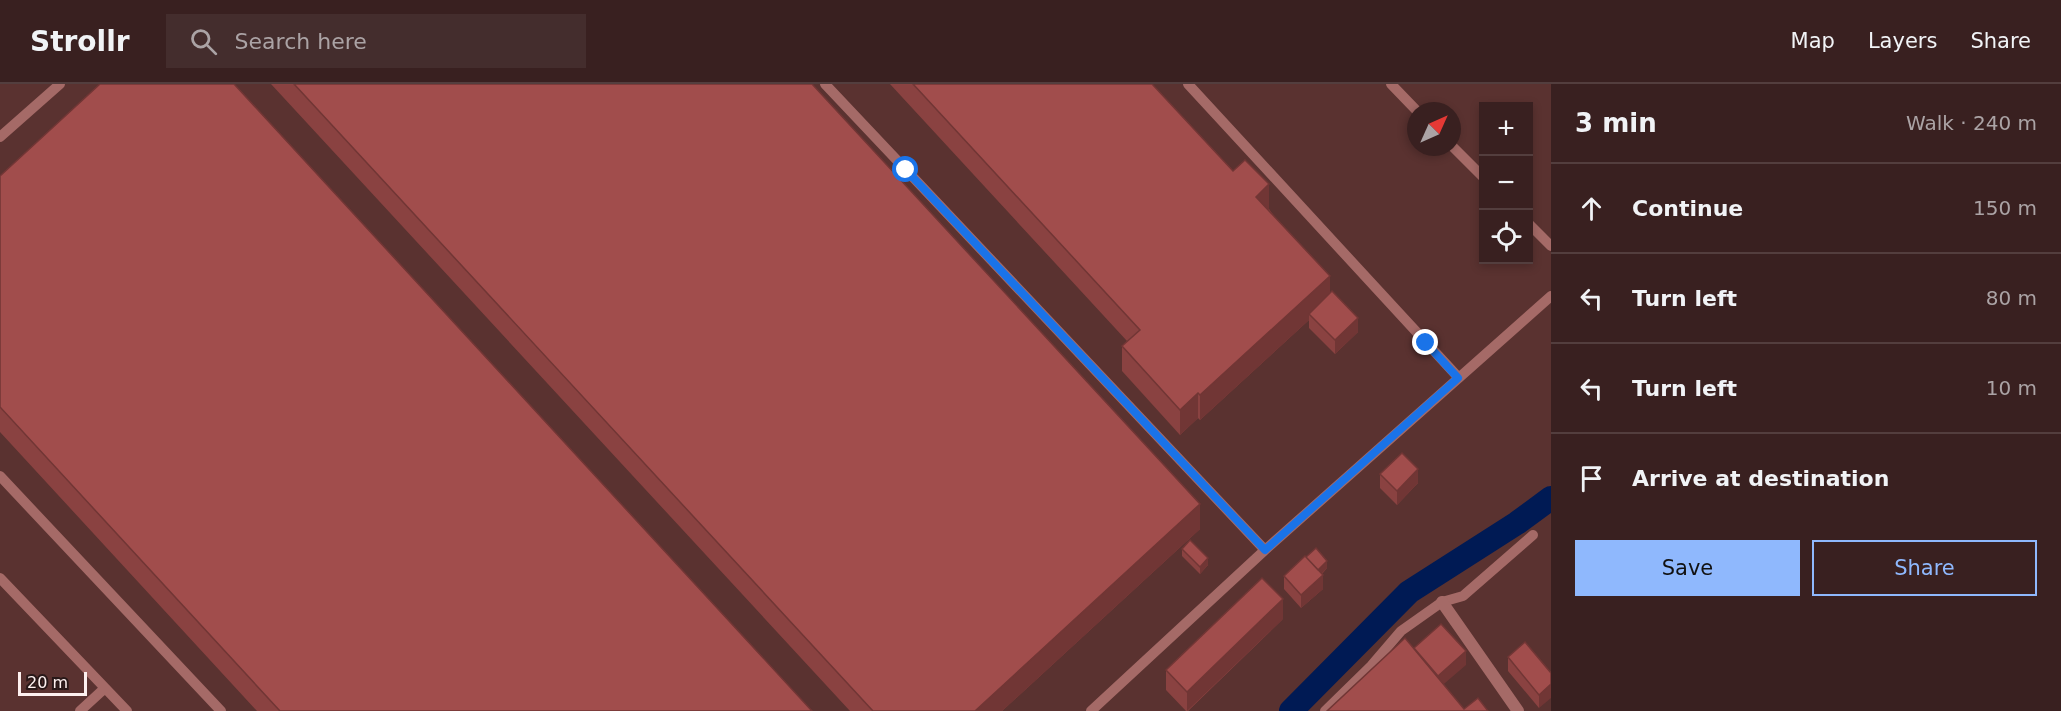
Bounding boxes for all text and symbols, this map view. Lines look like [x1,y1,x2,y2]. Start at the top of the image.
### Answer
search box [166,14,586,68]
text: Strollr [30,25,130,58]
icon: search [187,25,220,58]
text: Search here [235,29,367,54]
text: Map [1791,29,1835,53]
text: Layers [1868,29,1937,53]
text: Share [1970,29,2031,53]
north arrow [1407,102,1461,156]
map controls [1479,102,1533,264]
button: + [1479,102,1533,156]
text: 3 min [1575,108,1657,138]
text: Walk · 240 m [1906,111,2037,135]
route start [892,156,918,182]
button: − [1479,156,1533,210]
icon: ahead [1575,192,1608,225]
text: Continue [1632,196,1743,221]
text: 150 m [1973,196,2037,220]
button: locate [1479,210,1533,264]
icon: left [1575,282,1608,315]
text: Turn left [1632,286,1737,311]
text: 80 m [1986,286,2037,310]
route end [1412,329,1438,355]
icon: left [1575,372,1608,405]
text: Turn left [1632,376,1737,401]
text: 10 m [1986,376,2037,400]
icon: arrive [1575,462,1608,495]
text: Arrive at destination [1632,466,1889,491]
button: Save [1575,540,1800,596]
button: Share [1812,540,2037,596]
scale bar [18,669,87,696]
text: 20 m [27,673,68,692]

